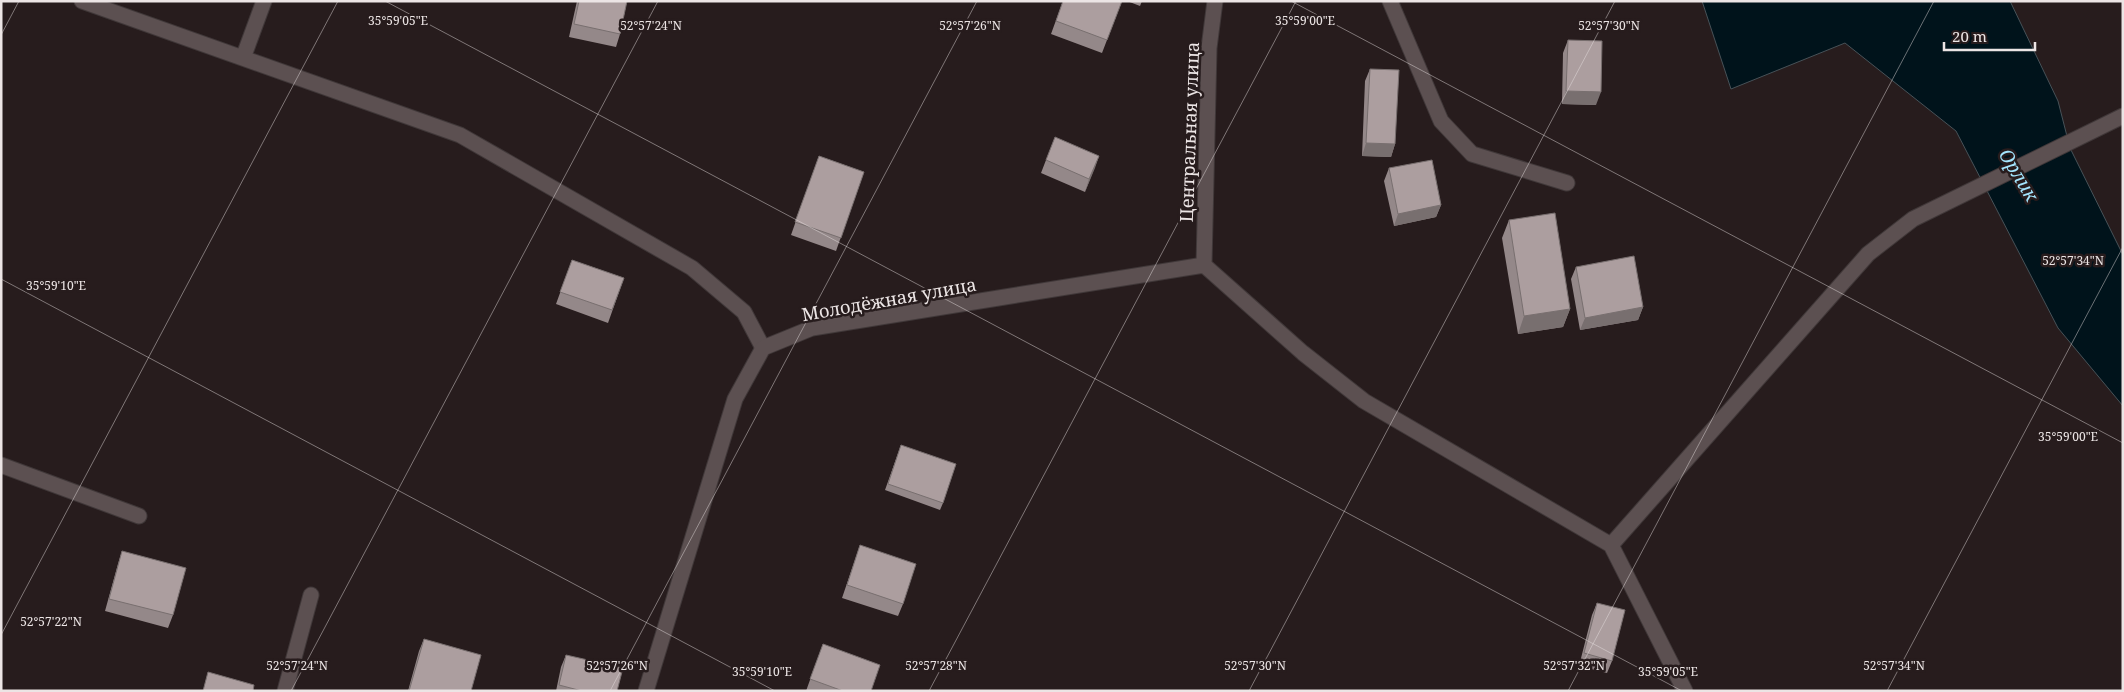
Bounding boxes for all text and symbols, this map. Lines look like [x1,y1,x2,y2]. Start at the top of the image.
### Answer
text: 35°59'05"E [368,12,428,29]
text: 35°59'00"E [1275,12,1335,29]
text: 52°57'24"N [620,17,682,34]
text: 52°57'26"N [939,17,1001,34]
text: 52°57'30"N [1578,17,1640,34]
scale bar [1944,20,2035,52]
text: 20 m [1952,26,1987,46]
street label: Центральная улица [1174,41,1204,223]
water label: Орлик [1993,143,2046,207]
text: 52°57'34"N [2042,252,2104,269]
street label: Молодёжная улица [800,272,978,326]
text: 35°59'10"E [26,277,86,294]
text: 35°59'00"E [2038,428,2098,445]
text: 52°57'22"N [20,613,82,630]
text: 52°57'24"N [266,657,328,674]
text: 52°57'26"N [586,657,648,674]
text: 52°57'28"N [905,657,967,674]
text: 52°57'30"N [1224,657,1286,674]
text: 52°57'32"N [1543,657,1605,674]
text: 52°57'34"N [1863,657,1925,674]
text: 35°59'10"E [732,663,792,680]
text: 35°59'05"E [1638,663,1698,680]

